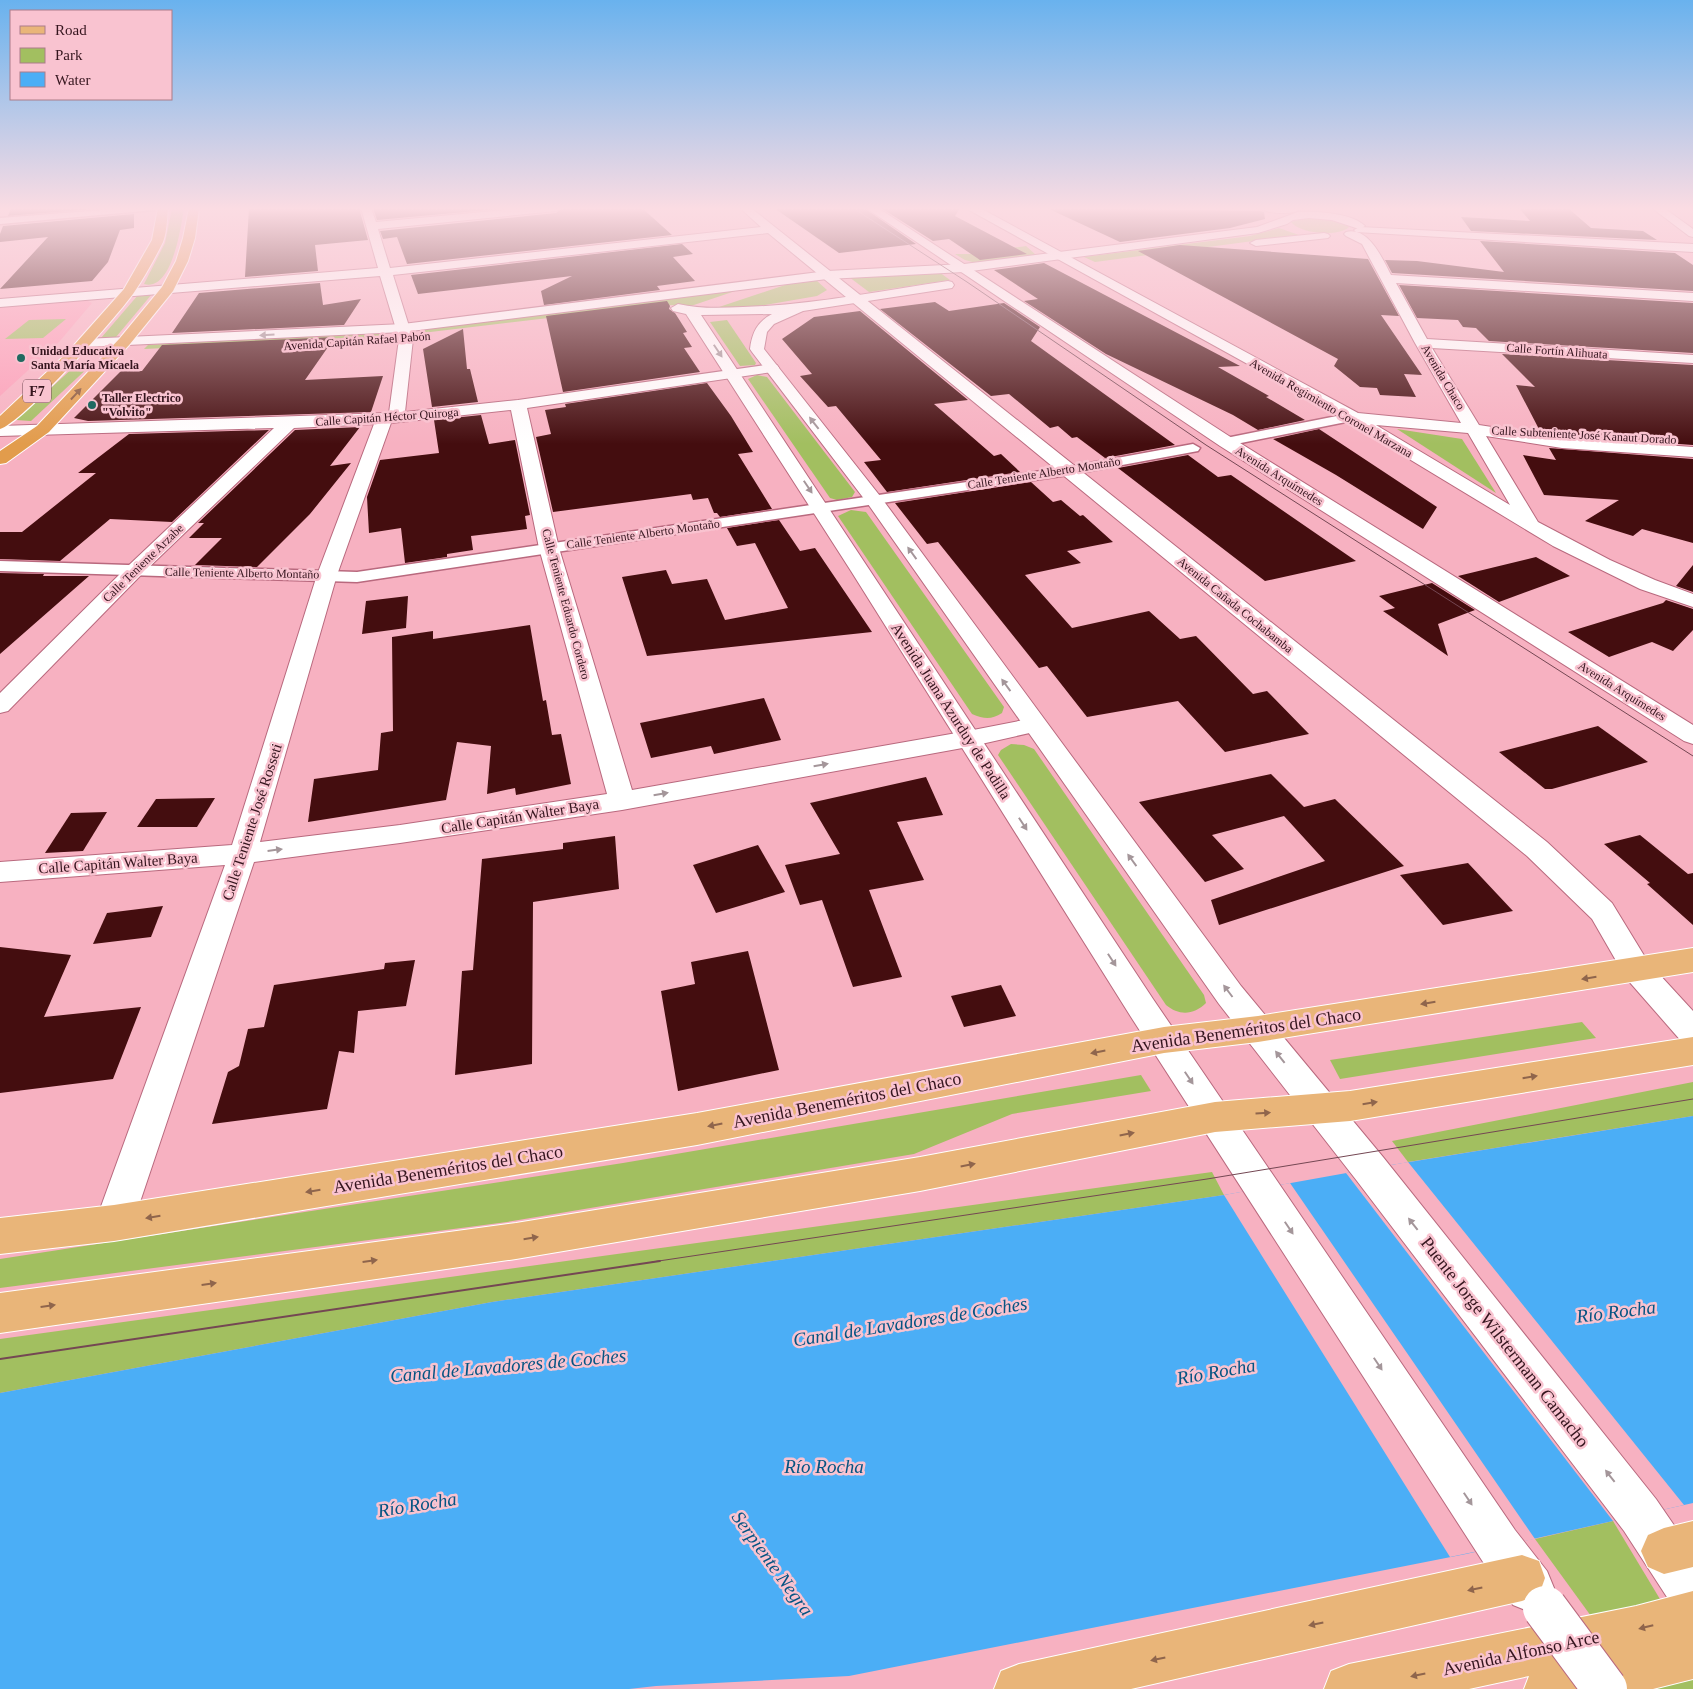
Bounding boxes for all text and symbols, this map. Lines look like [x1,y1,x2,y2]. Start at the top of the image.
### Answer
legend [10,10,172,100]
text: Road [55,22,87,38]
text: Park [55,47,83,63]
text: Water [55,72,90,88]
street label: Avenida Capitán Rafael Pabón [283,329,431,353]
one-way arrow [259,331,275,339]
street label: Calle Fortín Alihuata [1506,340,1609,362]
street label: Avenida Chaco [1418,342,1468,412]
place label: Unidad Educativa Santa María Micaela [31,344,139,372]
one-way arrow [713,345,723,358]
marker: Unidad Educativa Santa María Micaela [15,352,27,364]
street label: Avenida Regimiento Coronel Marzana [1247,356,1415,461]
road number: F7 [23,380,51,402]
one-way arrow [70,388,82,400]
place label: Taller Electrico "Volvito" [102,391,181,419]
marker: Taller Electrico "Volvito" [86,399,98,411]
street label: Calle Capitán Héctor Quiroga [315,405,460,429]
one-way arrow [809,417,820,430]
street label: Calle Subteniente José Kanaut Dorado [1491,423,1677,447]
street label: Avenida Arquímedes [1233,443,1326,509]
street label: Calle Teniente Alberto Montaño [967,454,1121,492]
one-way arrow [803,480,812,493]
street label: Calle Teniente Alberto Montaño [565,516,721,552]
street label: Calle Teniente Arzabe [100,521,186,605]
street label: Calle Teniente Eduardo Cordero [539,527,593,681]
one-way arrow [906,547,917,560]
street label: Avenida Cañada Cochabamba [1174,554,1296,656]
street label: Calle Teniente Alberto Montaño [165,565,319,581]
street label: Avenida Juana Azurduy de Padilla [888,620,1014,802]
street label: Avenida Arquímedes [1576,658,1669,724]
one-way arrow [1001,678,1011,692]
street label: Calle Teniente José Rosseti [219,742,285,902]
one-way arrow [814,761,830,769]
one-way arrow [654,789,670,797]
street label: Calle Capitán Walter Baya [440,796,600,836]
one-way arrow [1018,817,1028,831]
one-way arrow [268,846,284,854]
street label: Calle Capitán Walter Baya [38,849,199,877]
one-way arrow [1127,853,1137,867]
one-way arrow [1107,954,1116,967]
one-way arrow [1580,974,1596,982]
one-way arrow [1223,984,1233,998]
one-way arrow [1420,999,1436,1007]
street label: Avenida Beneméritos del Chaco [1130,1004,1362,1056]
one-way arrow [1091,1048,1106,1056]
one-way arrow [1275,1051,1286,1064]
street label: Avenida Beneméritos del Chaco [731,1068,963,1132]
one-way arrow [1184,1072,1194,1085]
one-way arrow [1522,1073,1538,1081]
one-way arrow [1362,1099,1378,1107]
one-way arrow [1256,1109,1272,1117]
one-way arrow [707,1122,723,1130]
one-way arrow [1120,1129,1136,1137]
street label: Avenida Beneméritos del Chaco [332,1141,564,1197]
one-way arrow [960,1161,975,1169]
one-way arrow [305,1187,321,1195]
one-way arrow [144,1213,160,1221]
one-way arrow [1408,1218,1419,1231]
one-way arrow [1284,1222,1293,1235]
street label: Puente Jorge Wilstermann Camacho [1417,1233,1593,1451]
one-way arrow [523,1234,539,1242]
one-way arrow [363,1257,379,1265]
one-way arrow [202,1280,218,1288]
water label: Canal de Lavadores de Coches [792,1293,1029,1350]
water label: Río Rocha [1574,1296,1657,1327]
one-way arrow [41,1302,57,1310]
water label: Canal de Lavadores de Coches [389,1345,627,1386]
water label: Río Rocha [1174,1354,1257,1389]
one-way arrow [1374,1357,1383,1371]
water label: Río Rocha [783,1456,864,1477]
one-way arrow [1605,1470,1616,1483]
water label: Río Rocha [375,1488,458,1521]
one-way arrow [1463,1493,1473,1506]
water label: Serpiente Negra [728,1507,818,1620]
one-way arrow [1467,1585,1483,1593]
one-way arrow [1309,1620,1324,1628]
one-way arrow [1638,1623,1653,1631]
street label: Avenida Alfonso Arce [1441,1627,1601,1679]
one-way arrow [1149,1655,1165,1663]
one-way arrow [1411,1671,1426,1679]

